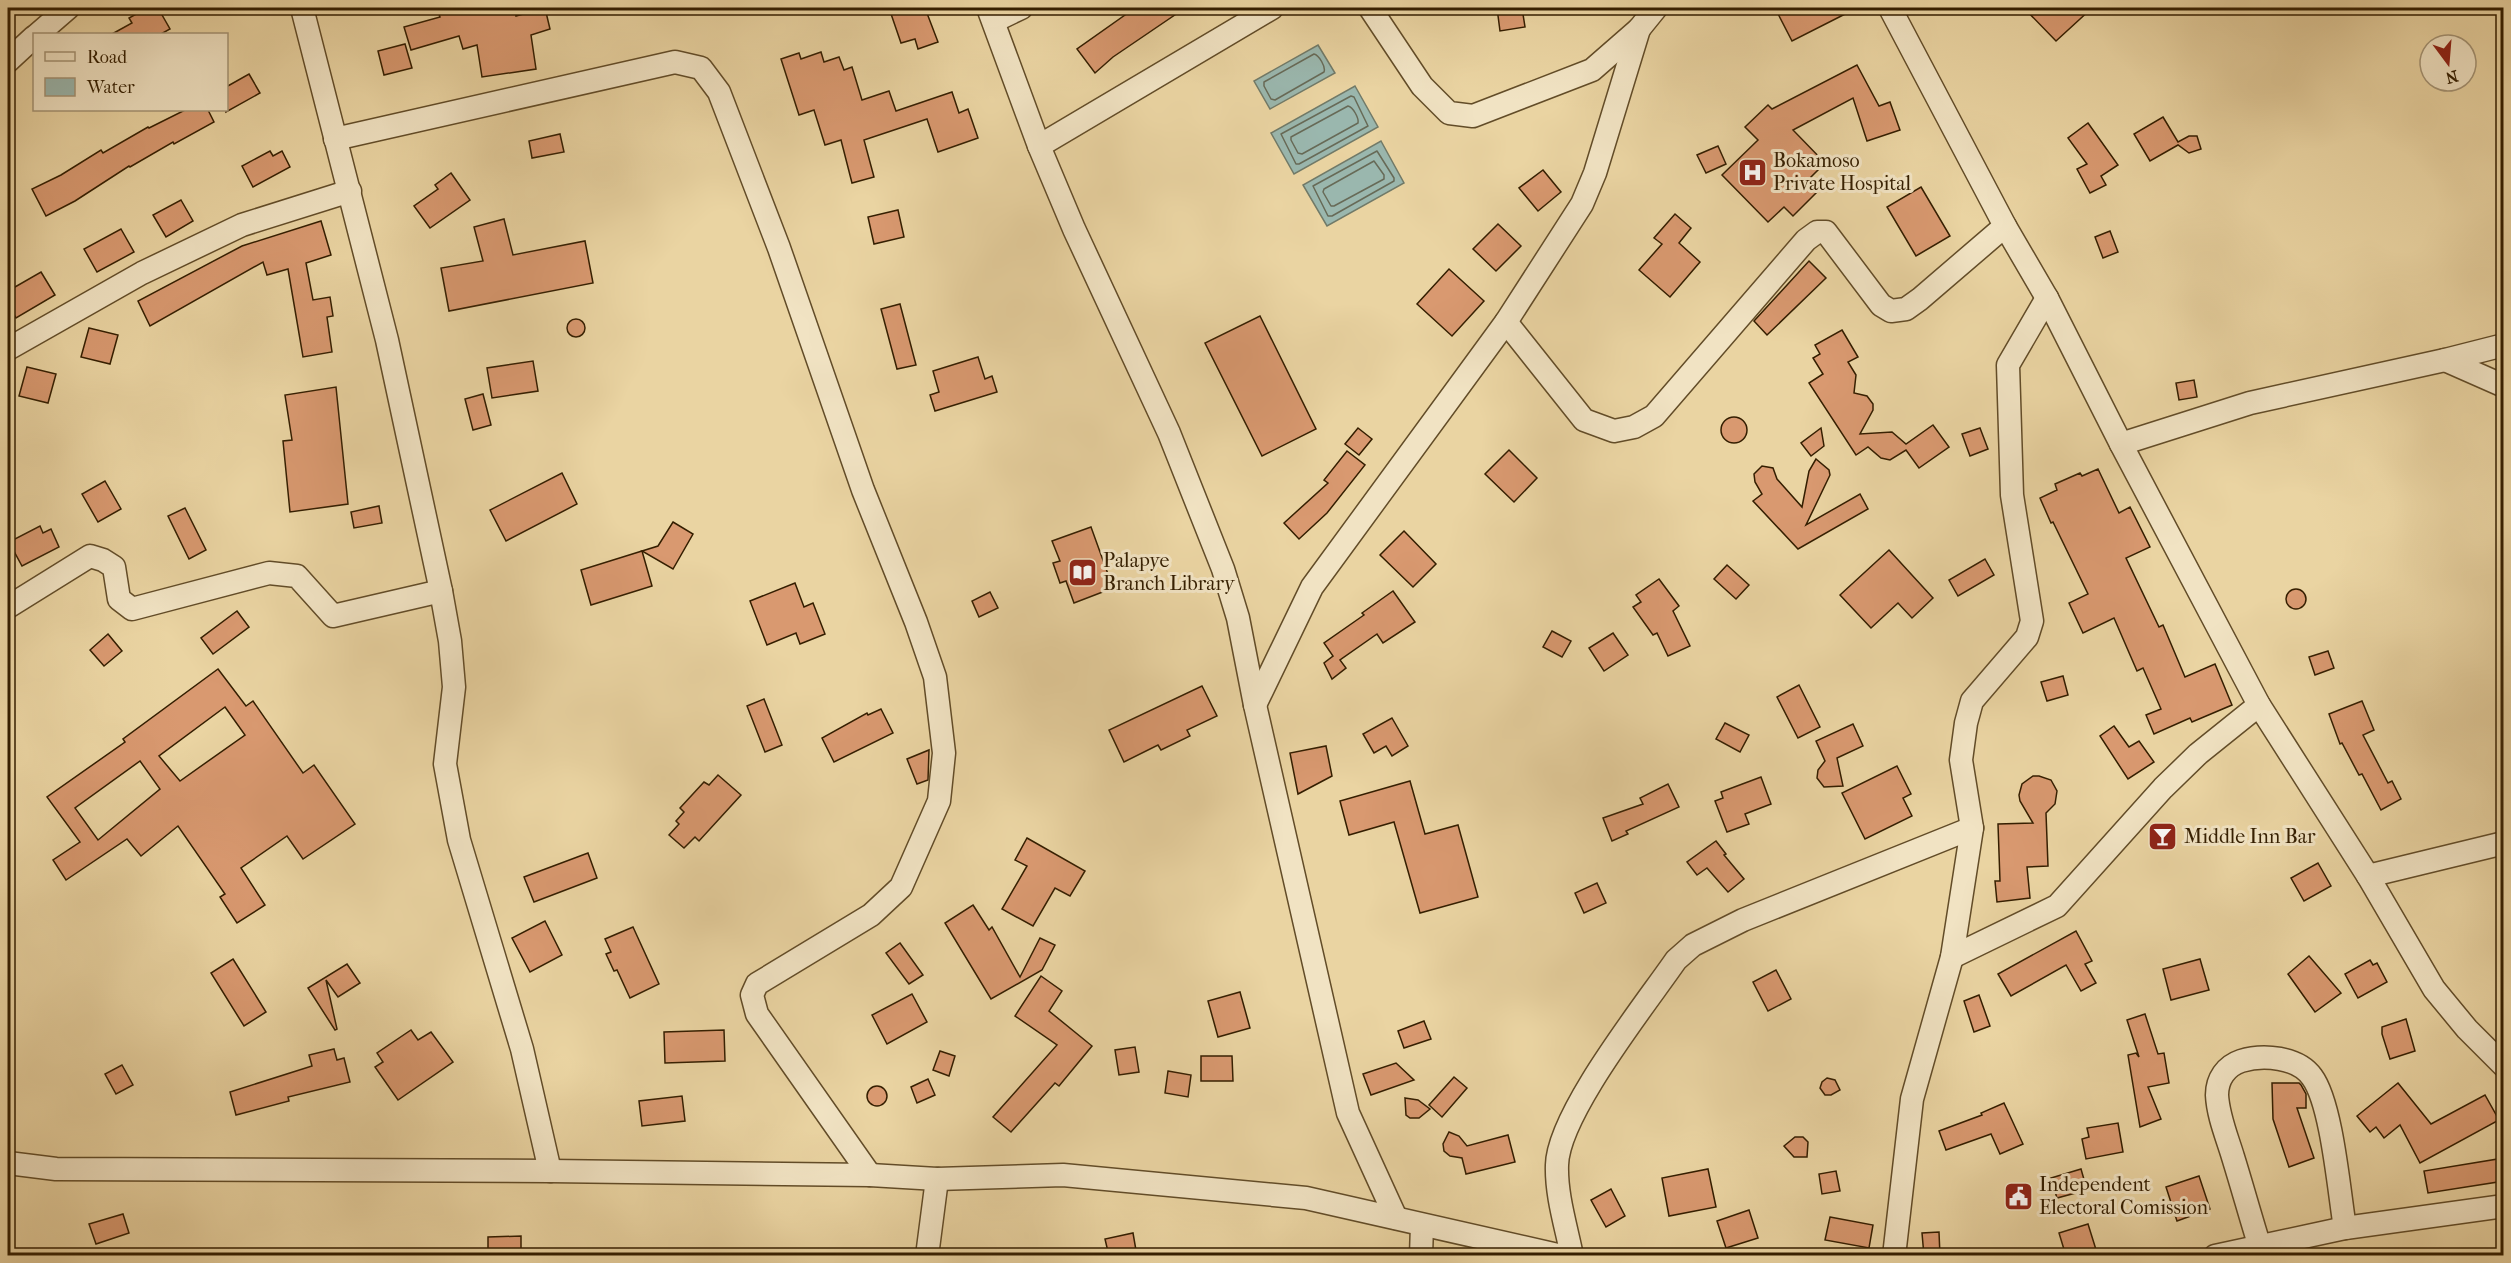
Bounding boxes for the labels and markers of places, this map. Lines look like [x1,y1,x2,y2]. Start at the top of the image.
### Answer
place label: Bokamoso Private Hospital [1773,149,1912,195]
hospital icon: Bokamoso Private Hospital [1736,156,1768,188]
place label: Palapye Branch Library [1103,549,1236,595]
library icon: Palapye Branch Library [1066,556,1098,588]
bar icon: Middle Inn Bar [2147,820,2179,852]
place label: Middle Inn Bar [2184,825,2316,848]
place label: Independent Electoral Comission [2039,1173,2209,1219]
public building icon: Independent Electoral Comission [2002,1180,2034,1212]

